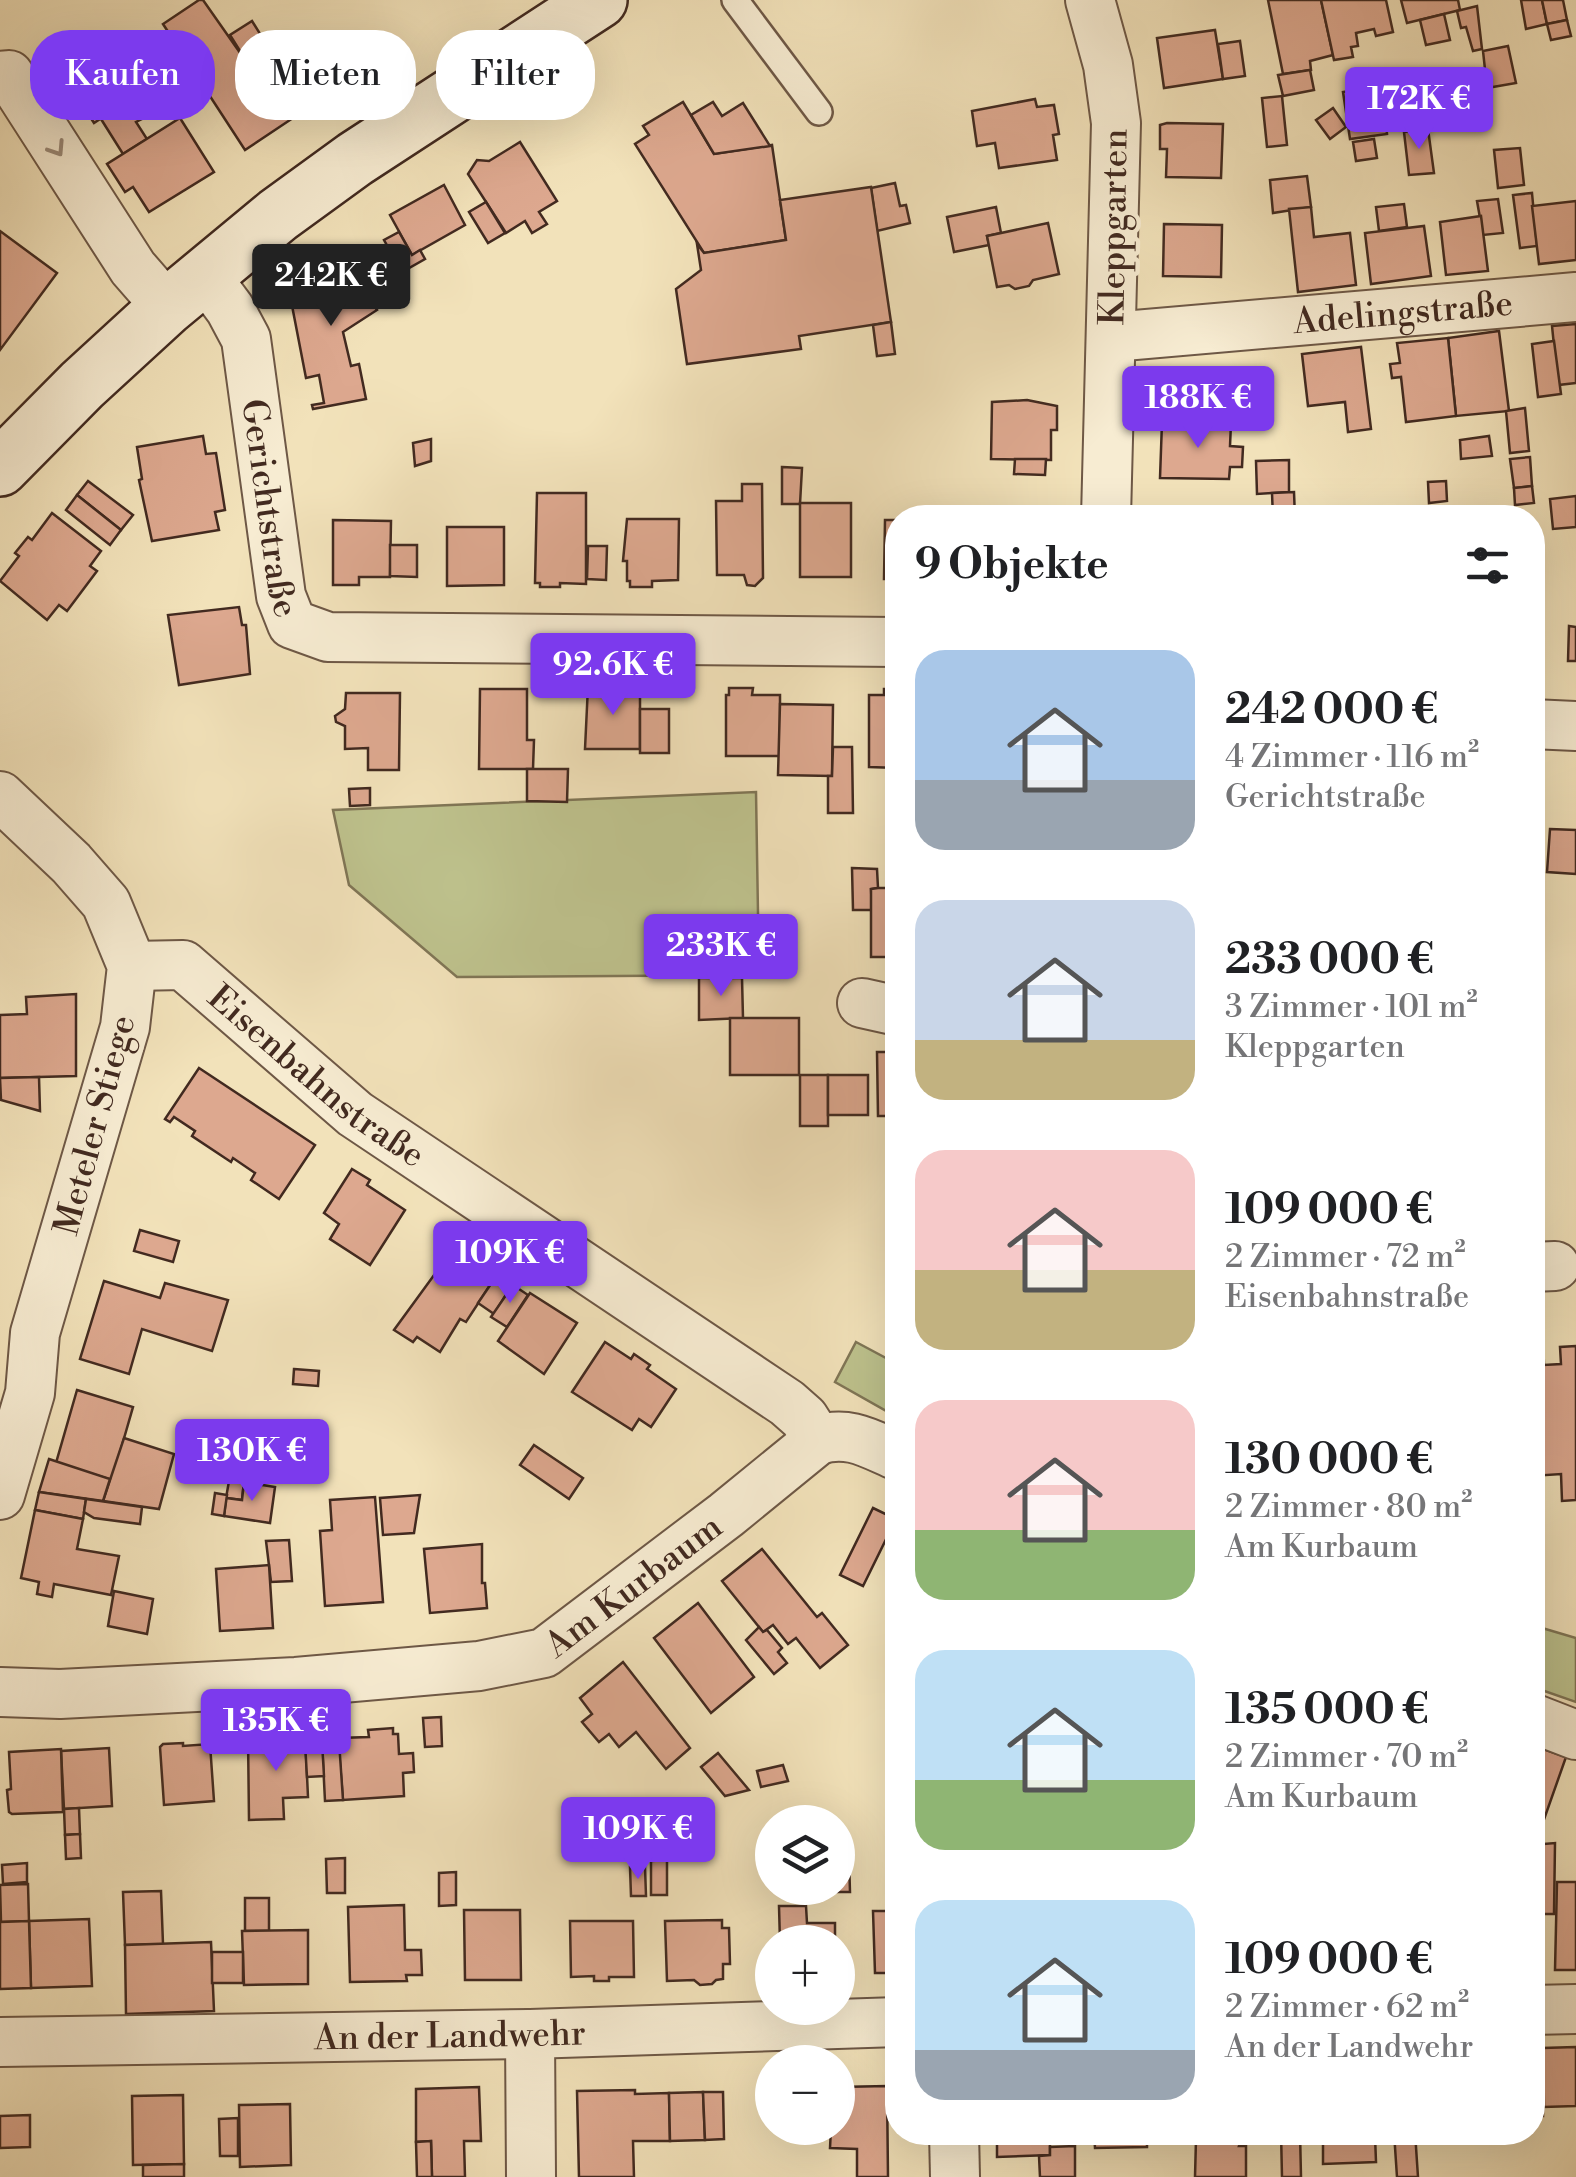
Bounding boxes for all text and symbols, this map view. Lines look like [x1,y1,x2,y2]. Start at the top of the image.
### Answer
chip: Kaufen [30,30,215,120]
chip: Mieten [235,30,416,120]
chip: Filter [436,30,595,120]
pin: 172K € [1338,67,1500,152]
text: 172K € [1367,79,1471,119]
street label: Kleppgarten [1091,128,1138,326]
one-way arrow [44,138,63,156]
pin: 242K € [250,244,412,329]
text: 242K € [274,256,388,296]
street label: Adelingstraße [1291,283,1515,344]
pin: 188K € [1117,366,1279,451]
text: 188K € [1144,378,1252,418]
street label: Gerichtstraße [231,396,307,624]
icon: filters [1460,538,1515,593]
text: 9 Objekte [915,539,1109,592]
pin: 92.6K € [521,633,705,718]
text: 92.6K € [553,645,674,685]
text: 242 000 € [1225,684,1438,737]
icon: home [995,690,1115,810]
text: 4 Zimmer · 116 m² [1225,737,1479,777]
text: Gerichtstraße [1225,777,1426,817]
pin: 233K € [640,914,802,999]
text: 233K € [666,926,776,966]
text: 233 000 € [1225,934,1434,987]
icon: home [995,940,1115,1060]
street label: Eisenbahnstraße [198,976,433,1178]
text: 3 Zimmer · 101 m² [1225,987,1478,1027]
street label: Meteler Stiege [45,1011,145,1240]
text: Kleppgarten [1225,1027,1405,1067]
text: 109 000 € [1225,1184,1433,1237]
icon: home [995,1190,1115,1310]
pin: 109K € [429,1221,591,1306]
text: 109K € [455,1233,565,1273]
text: 2 Zimmer · 72 m² [1225,1237,1466,1277]
text: Eisenbahnstraße [1225,1277,1469,1317]
pin: 130K € [171,1419,333,1504]
text: 130K € [197,1431,307,1471]
text: 130 000 € [1225,1434,1433,1487]
icon: home [995,1440,1115,1560]
text: 2 Zimmer · 80 m² [1225,1487,1472,1527]
street label: Am Kurbaum [536,1506,731,1668]
text: Am Kurbaum [1225,1527,1418,1567]
text: 135 000 € [1225,1684,1429,1737]
pin: 135K € [195,1689,357,1774]
icon: home [995,1690,1115,1810]
text: 135K € [223,1701,329,1741]
text: 2 Zimmer · 70 m² [1225,1737,1468,1777]
text: Am Kurbaum [1225,1777,1418,1817]
pin: 109K € [557,1797,719,1882]
map controls [755,1805,855,2145]
button: layers [755,1805,855,1905]
text: 109K € [583,1809,693,1849]
button: + [755,1925,855,2025]
text: 109 000 € [1225,1934,1433,1987]
icon: home [995,1940,1115,2060]
text: 2 Zimmer · 62 m² [1225,1987,1469,2027]
street label: An der Landwehr [313,2012,586,2060]
text: An der Landwehr [1225,2027,1473,2067]
button: − [755,2045,855,2145]

